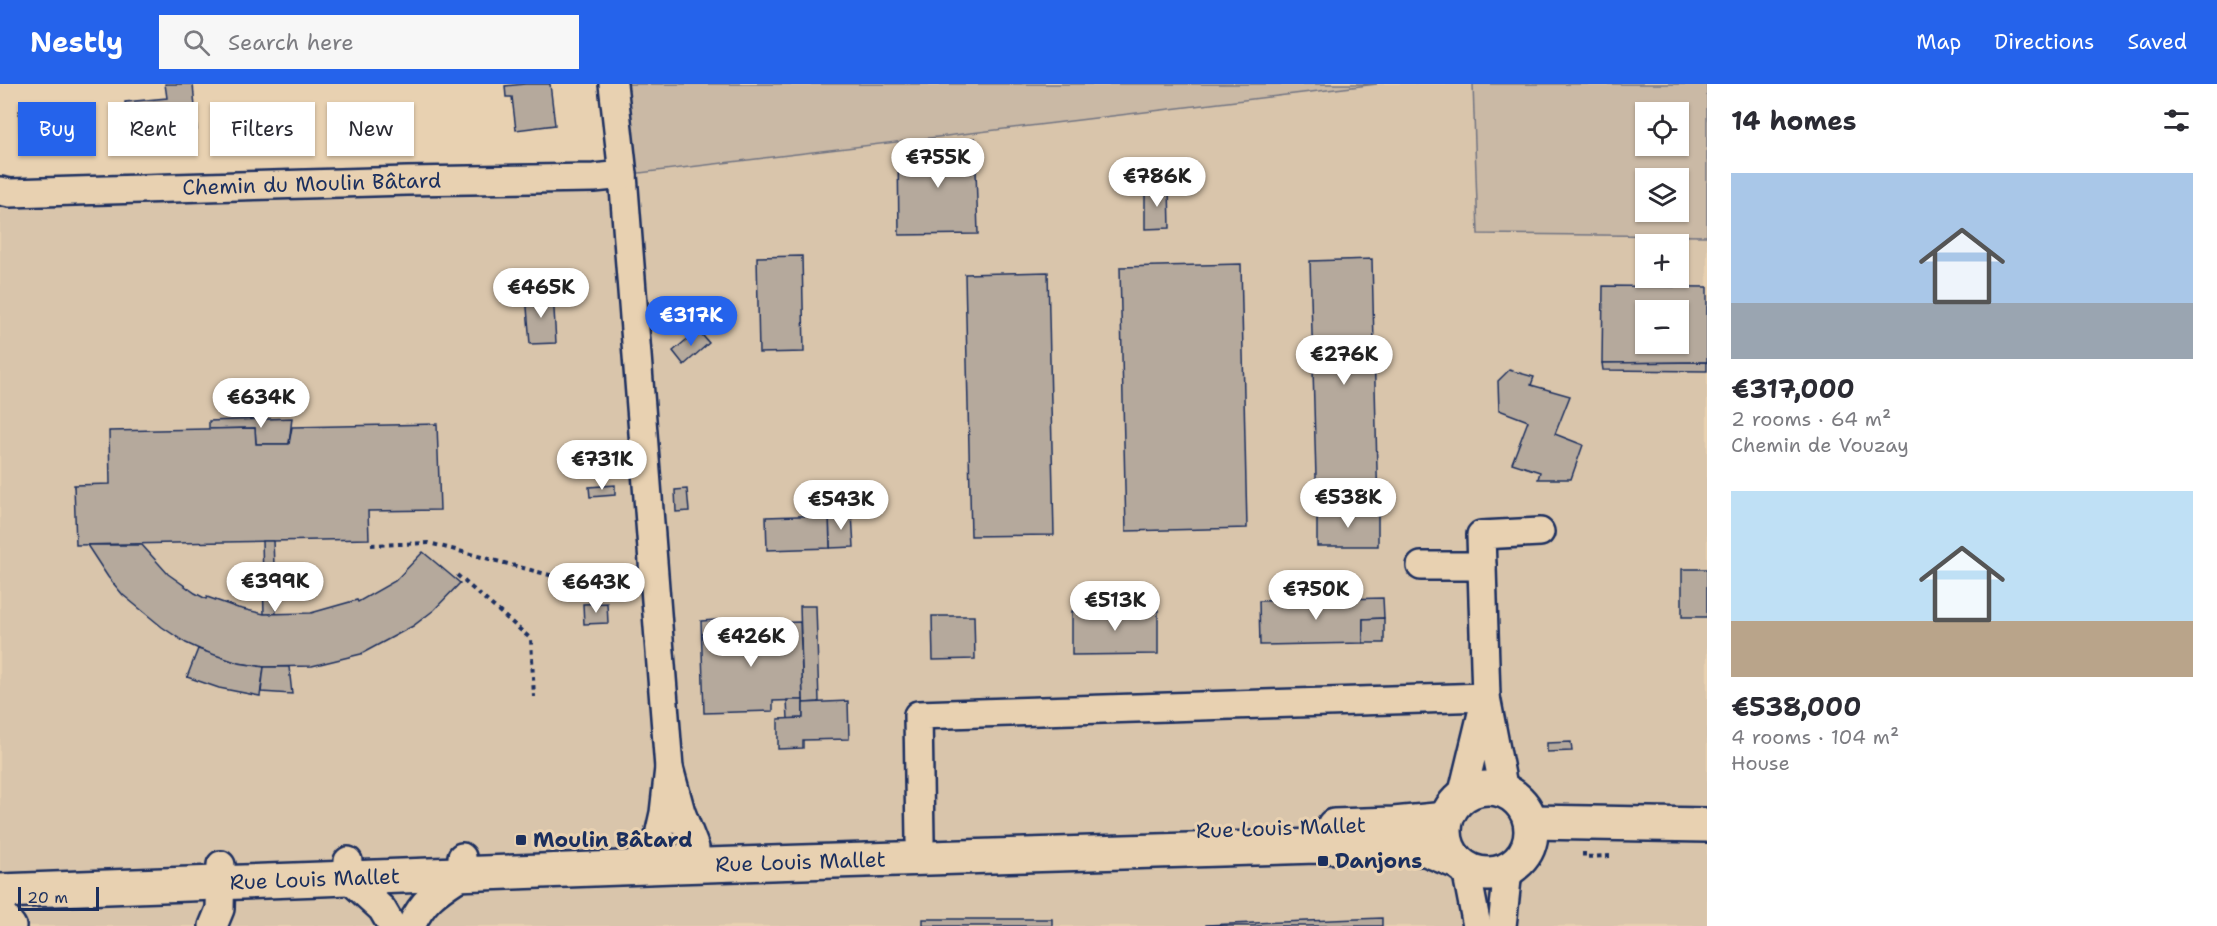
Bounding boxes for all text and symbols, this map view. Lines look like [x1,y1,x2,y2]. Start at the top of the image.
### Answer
search box [159,15,579,69]
text: Nestly [30,23,123,61]
icon: search [180,26,213,59]
text: Search here [228,28,354,57]
text: Map [1916,28,1961,56]
text: Directions [1994,28,2094,56]
text: Saved [2127,28,2187,56]
chip: Buy [18,102,96,156]
chip: Rent [108,102,198,156]
chip: Filters [210,102,315,156]
chip: New [327,102,414,156]
map controls [1635,102,1689,354]
button: locate [1635,102,1689,156]
text: 14 homes [1731,103,1857,138]
icon: filters [2160,104,2193,137]
pin: €755K [896,138,980,189]
text: €755K [905,144,971,170]
pin: €786K [1115,157,1199,208]
text: €786K [1123,163,1191,189]
street label: Chemin du Moulin Bâtard [182,166,441,202]
button: layers [1635,168,1689,222]
icon: home [1908,212,2016,320]
button: + [1635,234,1689,288]
pin: €465K [499,268,583,319]
text: €465K [507,274,575,300]
pin: €317K [649,296,733,347]
button: − [1635,300,1689,354]
text: €317K [659,302,723,328]
pin: €276K [1302,335,1386,386]
text: €276K [1310,341,1378,367]
text: €317,000 [1731,371,1855,406]
pin: €634K [219,378,303,429]
text: €634K [227,384,295,410]
text: 2 rooms · 64 m² [1731,406,1891,432]
text: Chemin de Vouzay [1731,432,1909,458]
pin: €731K [560,440,644,491]
text: €731K [571,446,633,472]
pin: €538K [1306,478,1390,529]
pin: €543K [799,480,883,531]
text: €538K [1314,484,1382,510]
text: €543K [807,486,875,512]
icon: home [1908,530,2016,638]
pin: €399K [233,562,317,613]
pin: €643K [554,563,638,614]
text: €399K [241,568,309,594]
text: €643K [562,569,630,595]
pin: €750K [1274,570,1358,621]
text: €750K [1283,576,1349,602]
pin: €513K [1073,581,1157,632]
text: €513K [1084,587,1146,613]
pin: €426K [709,617,793,668]
text: €426K [717,623,785,649]
text: €538,000 [1731,689,1861,724]
text: 4 rooms · 104 m² [1731,724,1899,750]
text: House [1731,750,1790,776]
street label: Rue Louis Mallet [1195,811,1367,845]
place label: Moulin Bâtard [533,826,693,854]
marker: Moulin Bâtard [514,833,528,847]
street label: Rue Louis Mallet [715,845,886,879]
place label: Danjons [1335,847,1422,875]
marker: Danjons [1316,854,1330,868]
street label: Rue Louis Mallet [229,862,400,896]
scale bar [18,884,99,912]
text: 20 m [27,887,68,908]

